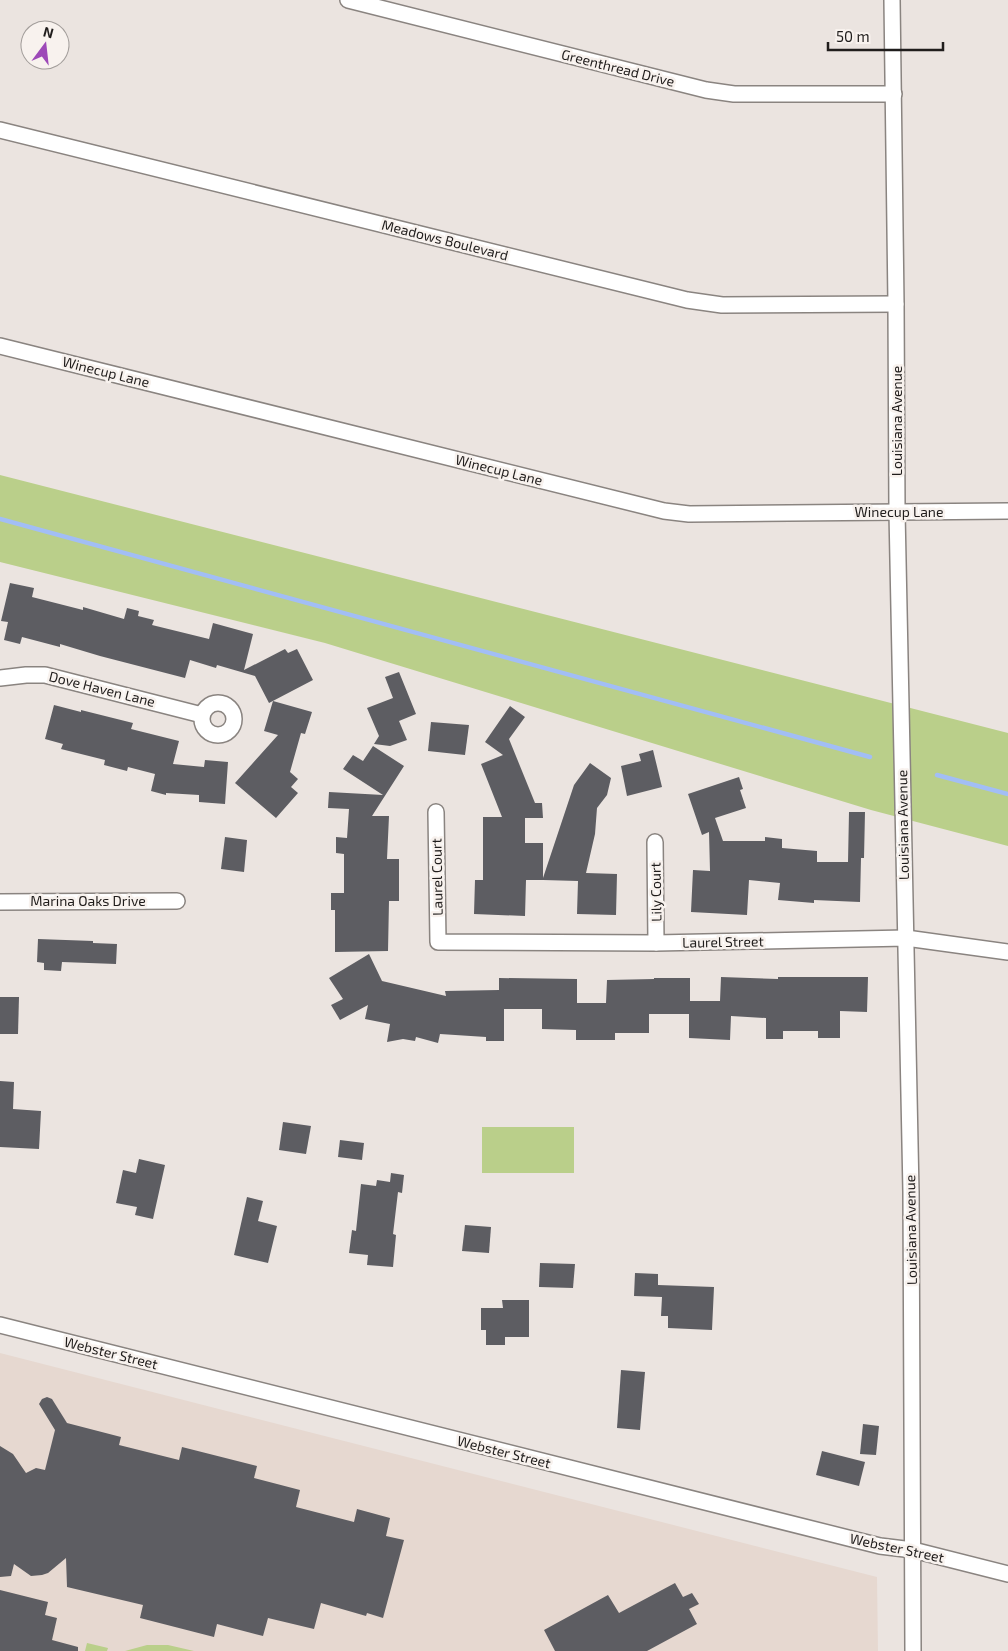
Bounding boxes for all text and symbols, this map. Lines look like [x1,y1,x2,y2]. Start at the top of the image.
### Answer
north arrow [20,20,70,70]
scale bar [828,20,943,52]
text: N [41,22,56,41]
text: 50 m [836,27,870,45]
street label: Greenthread Drive [560,45,676,90]
street label: Meadows Boulevard [380,216,510,263]
street label: Winecup Lane [61,353,151,391]
street label: Louisiana Avenue [888,366,905,476]
street label: Winecup Lane [454,451,544,489]
street label: Winecup Lane [855,503,944,520]
street label: Dove Haven Lane [47,667,157,710]
street label: Louisiana Avenue [893,770,912,880]
street label: Laurel Court [427,838,446,916]
street label: Lily Court [646,862,665,922]
street label: Marina Oaks Drive [30,892,146,909]
street label: Laurel Street [682,932,764,951]
street label: Louisiana Avenue [901,1175,920,1285]
street label: Webster Street [63,1333,160,1372]
street label: Webster Street [456,1432,553,1471]
street label: Webster Street [848,1529,946,1566]

